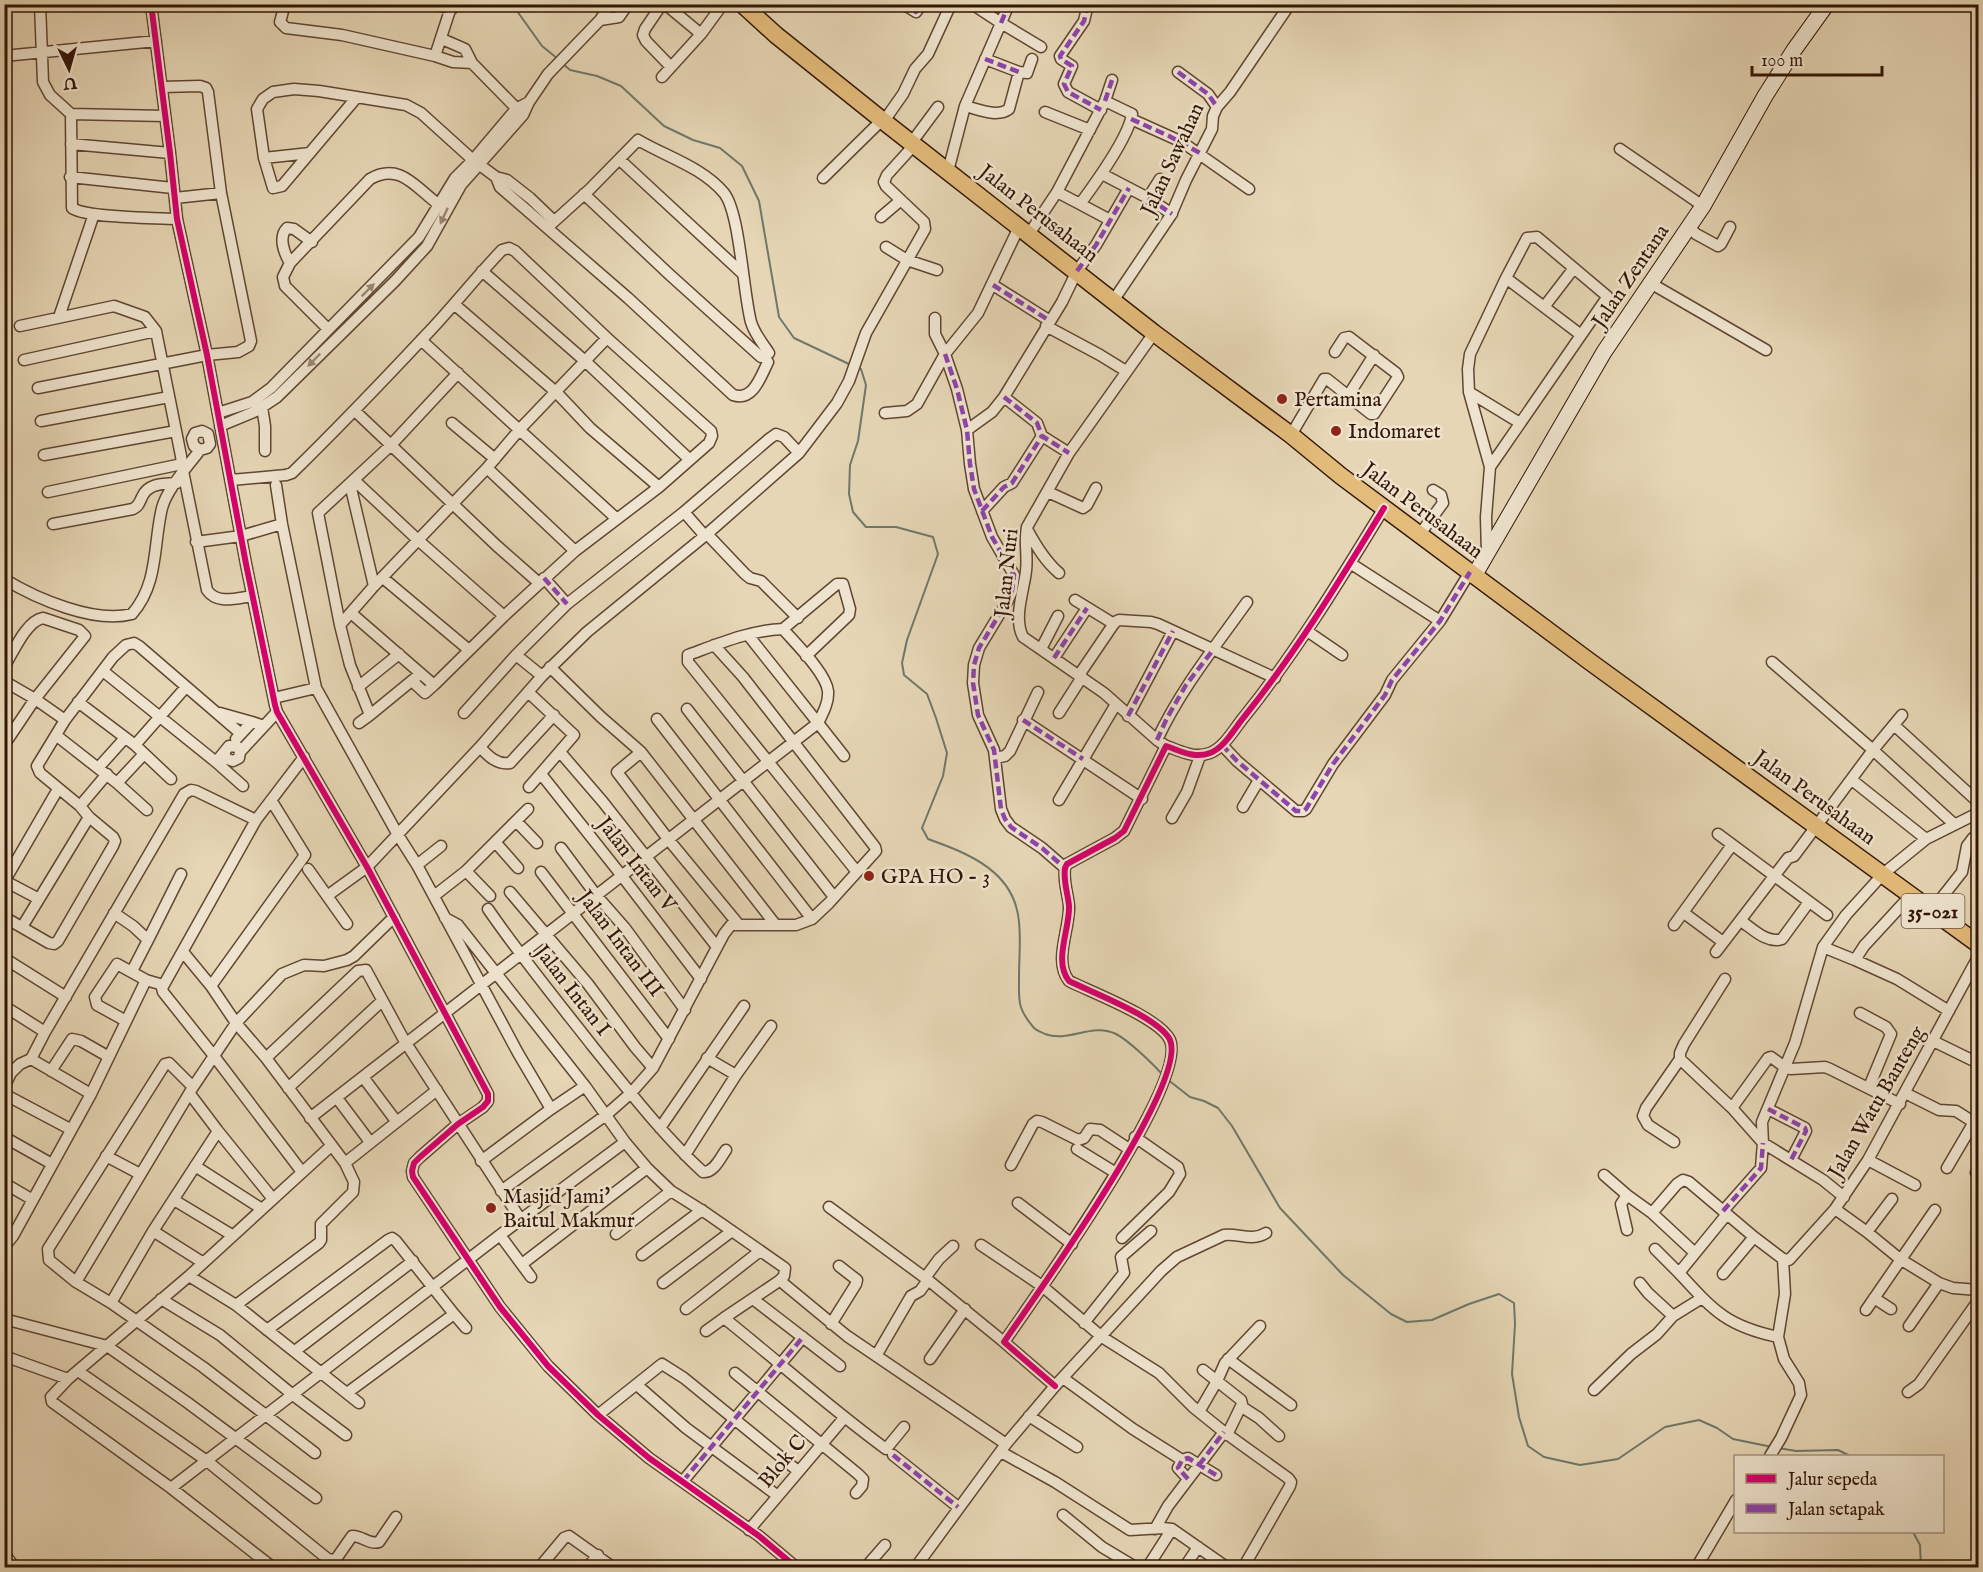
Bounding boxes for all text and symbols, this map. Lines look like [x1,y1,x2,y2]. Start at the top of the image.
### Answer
north arrow [39,39,99,99]
scale bar [1752,39,1882,77]
text: 100 m [1761,50,1803,73]
text: U [62,71,79,93]
street label: Jalan Sawahan [1135,99,1211,222]
street label: Jalan Perusahaan [971,158,1103,269]
one-way arrow [440,207,449,224]
street label: Jalan Zentana [1585,219,1676,336]
one-way arrow [360,283,375,297]
one-way arrow [308,352,322,366]
place label: Pertamina [1294,387,1383,414]
marker: Pertamina [1275,392,1289,406]
place label: Indomaret [1348,419,1441,446]
marker: Indomaret [1329,424,1343,438]
street label: Jalan Perusahaan [1355,456,1488,566]
street label: Jalan Nuri [989,527,1026,621]
street label: Jalan Perusahaan [1746,744,1881,852]
street label: Jalan Intan V [589,810,682,919]
place label: GPA HO - 3 [881,864,990,891]
marker: GPA HO - 3 [862,869,876,883]
street label: Jalan Intan III [570,883,669,1003]
road number: 35-021 [1902,894,1964,928]
street label: Jalan Intan I [526,938,616,1042]
street label: Jalan Watu Banteng [1822,1021,1932,1186]
place label: Masjid Jami' Baitul Makmur [503,1184,635,1235]
marker: Masjid Jami' Baitul Makmur [484,1201,498,1215]
street label: Blok C [753,1430,813,1494]
legend [1734,1455,1944,1533]
text: Jalur sepeda [1786,1469,1878,1492]
text: Jalan setapak [1786,1499,1885,1522]

